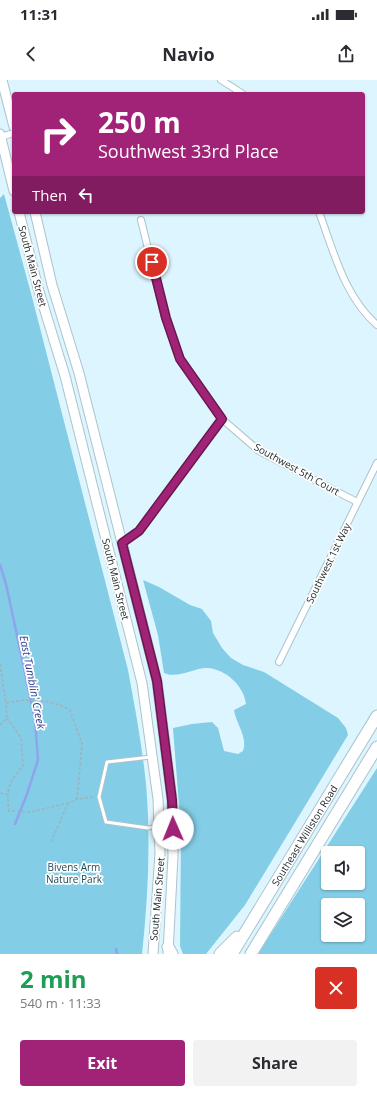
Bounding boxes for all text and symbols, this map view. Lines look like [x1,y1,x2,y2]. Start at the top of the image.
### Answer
text: 11:31 [20,4,59,24]
text: Navio [162,42,215,66]
icon: back [20,43,42,65]
icon: share [335,43,357,65]
text: 250 m [98,103,181,141]
icon: right [32,108,84,160]
text: Southwest 33rd Place [98,139,279,163]
icon: left [75,184,97,206]
text: Then [32,185,67,205]
street label: South Main Street [15,224,51,309]
pin [135,245,169,279]
icon: arrive [141,251,163,273]
street label: Southwest 5th Court [252,440,343,499]
street label: Southwest 1st Way [302,519,354,606]
street label: South Main Street [99,537,133,622]
water label: East Tumblin' Creek [17,634,50,731]
street label: Southeast Williston Road [268,782,340,888]
position arrow [152,808,194,850]
map controls [321,846,365,942]
button: sound [321,846,365,890]
street label: South Main Street [146,856,168,941]
park label: Bivens Arm Nature Park [46,860,103,886]
button: layers [321,898,365,942]
text: 2 min [20,962,87,995]
button: close [315,967,357,1009]
text: 540 m · 11:33 [20,994,101,1012]
button: Exit [20,1040,185,1086]
button: Share [193,1040,357,1086]

